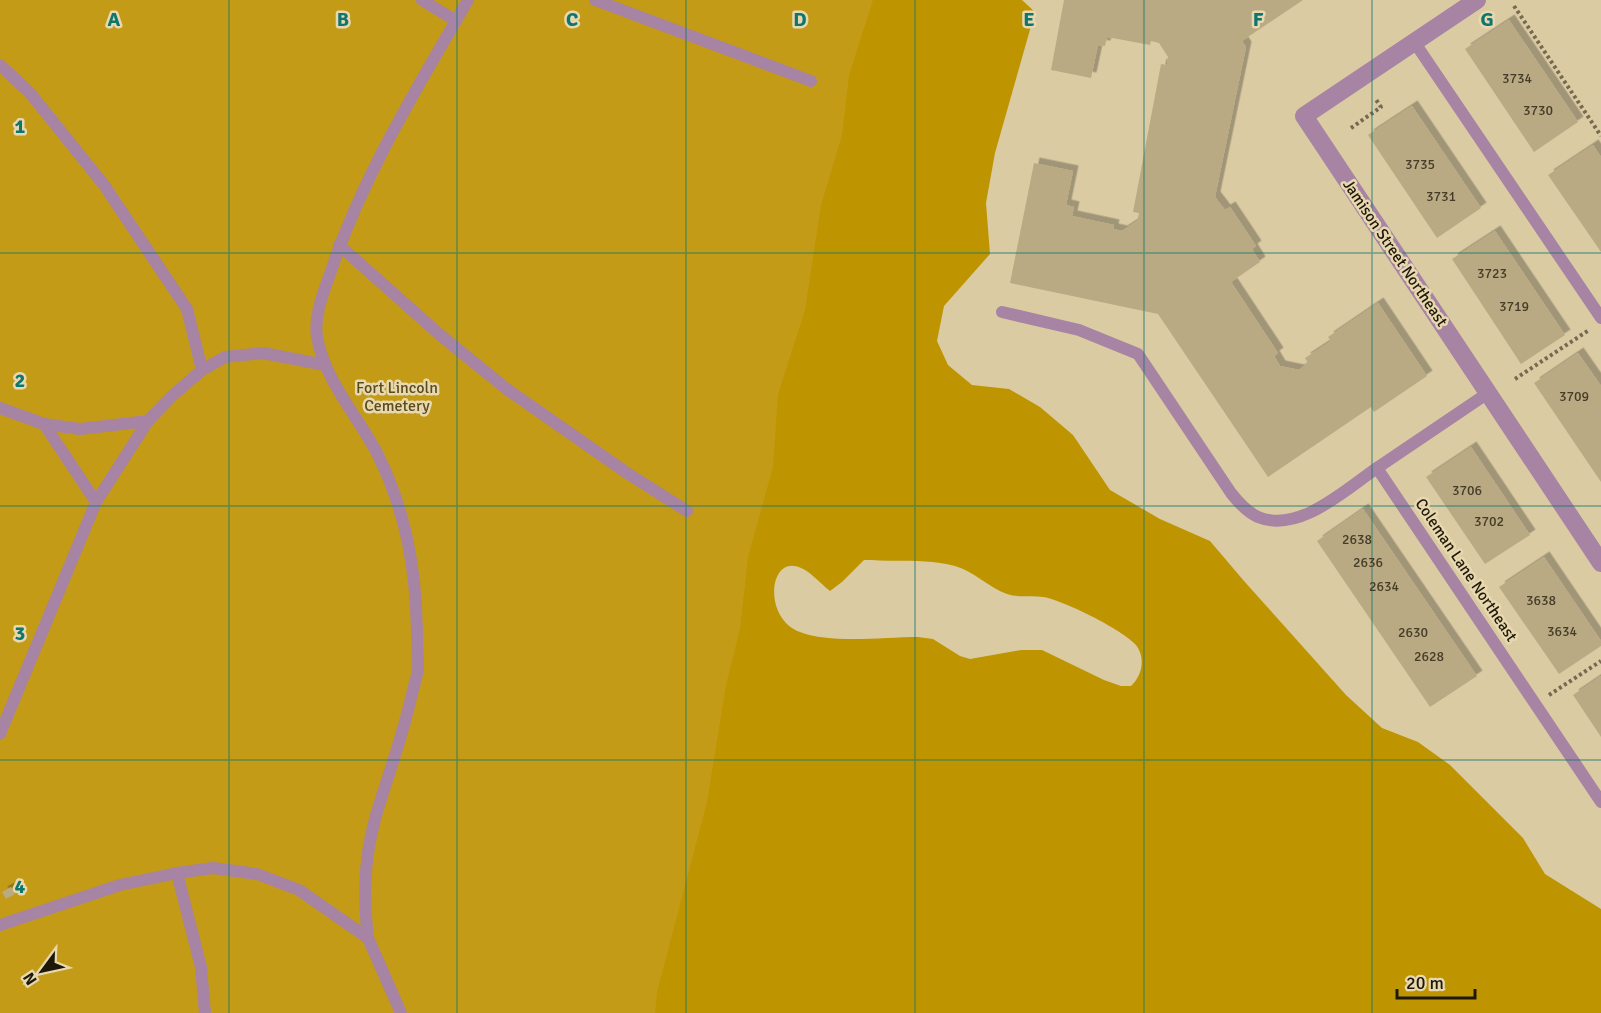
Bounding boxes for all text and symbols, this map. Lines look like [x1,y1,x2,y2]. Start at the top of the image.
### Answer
text: A [108,7,121,32]
text: B [337,7,349,32]
text: C [566,7,578,32]
text: D [793,7,807,32]
text: E [1023,7,1035,32]
text: F [1253,7,1264,32]
text: G [1480,7,1494,32]
house number: 3734 [1502,70,1533,87]
house number: 3730 [1523,102,1553,119]
text: 1 [15,114,26,139]
house number: 3735 [1405,156,1435,173]
street label: Jamison Street Northeast [1338,176,1452,331]
house number: 3731 [1426,188,1456,205]
house number: 3723 [1477,265,1507,282]
house number: 3719 [1499,298,1529,315]
text: 2 [15,368,25,393]
park label: Fort Lincoln Cemetery [356,378,438,416]
house number: 3709 [1559,388,1589,405]
house number: 3706 [1452,482,1482,499]
street label: Coleman Lane Northeast [1411,495,1522,646]
house number: 3702 [1474,513,1504,530]
house number: 2638 [1342,531,1372,548]
house number: 2636 [1353,554,1383,571]
house number: 2634 [1369,578,1400,595]
house number: 3638 [1526,592,1556,609]
text: 3 [15,621,25,646]
house number: 3634 [1547,623,1578,640]
house number: 2630 [1398,624,1428,641]
house number: 2628 [1414,648,1444,665]
text: 4 [15,874,26,899]
north arrow [12,941,72,1001]
scale bar [1397,962,1475,1000]
text: N [19,969,42,989]
text: 20 m [1406,972,1444,994]

